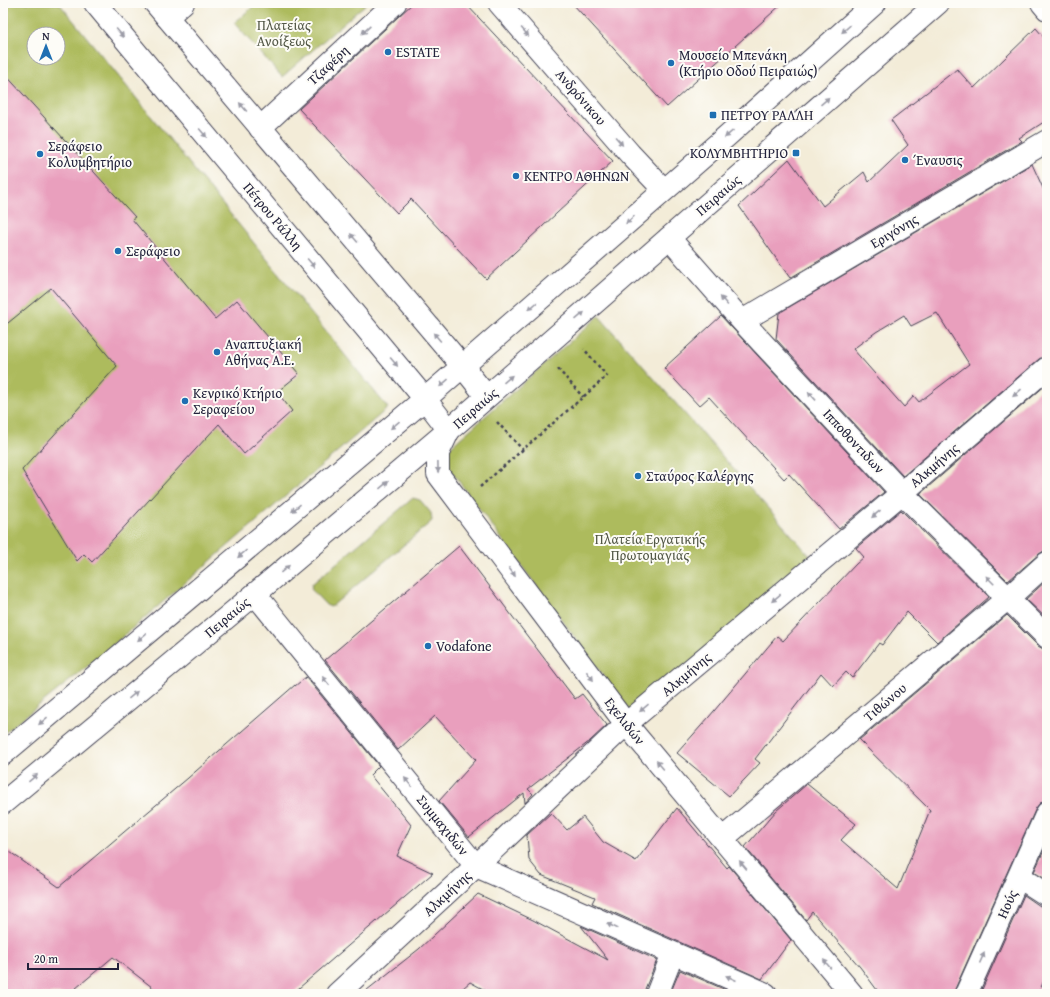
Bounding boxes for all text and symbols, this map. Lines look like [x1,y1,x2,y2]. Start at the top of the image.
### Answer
park label: Πλατείας Ανοίξεως [257,15,311,51]
one-way arrow [842,24,851,33]
one-way arrow [361,25,371,34]
north arrow [26,26,66,66]
text: N [42,28,50,44]
one-way arrow [116,28,125,38]
one-way arrow [520,28,529,37]
street label: Τζαφέρη [303,40,353,90]
place label: ESTATE [396,42,440,62]
place label: Μουσείο Μπενάκη (Κτήριο Οδού Πειραιώς) [679,45,818,81]
marker: ESTATE [383,47,393,57]
marker: Μουσείο Μπενάκη (Κτήριο Οδού Πειραιώς) [666,58,676,68]
street label: Ανδρόνικου [551,65,611,129]
one-way arrow [820,97,830,106]
one-way arrow [238,101,247,112]
place label: ΠΕΤΡΟΥ ΡΑΛΛΗ [721,105,813,125]
marker: ΠΕΤΡΟΥ ΡΑΛΛΗ [708,110,718,120]
one-way arrow [199,128,208,138]
one-way arrow [723,130,734,139]
place label: Σεράφειο Κολυμβητήριο [48,136,132,172]
one-way arrow [615,136,624,146]
place label: ΚΟΛΥΜΒΗΤΗΡΙΟ [690,143,788,163]
marker: ΚΟΛΥΜΒΗΤΗΡΙΟ [791,148,801,158]
marker: Σεράφειο Κολυμβητήριο [35,149,45,159]
place label: Έναυσις [913,150,963,170]
marker: Έναυσις [900,155,910,165]
place label: ΚΕΝΤΡΟ ΑΘΗΝΩΝ [524,166,629,186]
street label: Πειραιώς [691,170,745,220]
marker: ΚΕΝΤΡΟ ΑΘΗΝΩΝ [511,171,521,181]
street label: Πέτρου Ράλλη [239,178,307,254]
street label: Εριγόνης [866,209,922,253]
one-way arrow [625,215,636,224]
one-way arrow [349,233,358,243]
place label: Σεράφειο [126,241,180,261]
marker: Σεράφειο [113,246,123,256]
one-way arrow [307,257,316,268]
one-way arrow [719,295,728,306]
one-way arrow [528,301,538,310]
one-way arrow [575,312,584,321]
one-way arrow [433,332,442,343]
place label: Αναπτυξιακή Αθήνας Α.Ε. [225,334,302,370]
marker: Αναπτυξιακή Αθήνας Α.Ε. [212,347,222,357]
one-way arrow [390,357,399,368]
one-way arrow [503,374,513,383]
one-way arrow [439,379,449,388]
place label: Κενρικό Κτήριο Σεραφείου [193,383,282,419]
street label: Πειραιώς [448,383,502,433]
one-way arrow [1012,389,1023,398]
one-way arrow [807,391,816,401]
marker: Κενρικό Κτήριο Σεραφείου [180,396,190,406]
street label: Ιπποθοντιδων [818,404,890,478]
one-way arrow [390,420,401,429]
street label: Αλκμήνης [905,438,963,492]
one-way arrow [435,461,442,473]
place label: Σταύρος Καλέργης [646,466,754,486]
marker: Σταύρος Καλέργης [633,471,643,481]
one-way arrow [379,480,389,489]
one-way arrow [291,504,301,513]
one-way arrow [871,510,881,519]
park label: Πλατεία Εργατικής Πρωτομαγιάς [595,529,705,565]
one-way arrow [236,549,247,558]
one-way arrow [279,564,290,573]
one-way arrow [508,567,516,578]
one-way arrow [985,575,995,585]
street label: Πειραιώς [200,592,254,642]
one-way arrow [771,593,782,602]
one-way arrow [137,633,147,642]
place label: Vodafone [436,636,492,656]
marker: Vodafone [423,641,433,651]
street label: Αλκμήνης [657,647,715,701]
one-way arrow [586,671,595,682]
one-way arrow [321,675,330,686]
street label: Τιθώνου [859,678,911,726]
one-way arrow [128,690,138,699]
street label: Εχελιδών [600,693,650,749]
one-way arrow [639,704,650,713]
one-way arrow [37,716,48,725]
one-way arrow [655,759,664,770]
one-way arrow [28,773,38,782]
one-way arrow [403,776,412,787]
street label: Συμμαχιδών [412,790,474,860]
one-way arrow [739,859,748,870]
street label: Αλκμήνης [418,865,476,921]
street label: Ηούς [992,886,1022,922]
one-way arrow [606,923,617,929]
scale bar [28,945,118,971]
text: 20 m [34,950,58,967]
one-way arrow [979,953,985,964]
one-way arrow [822,959,831,969]
one-way arrow [724,975,736,981]

